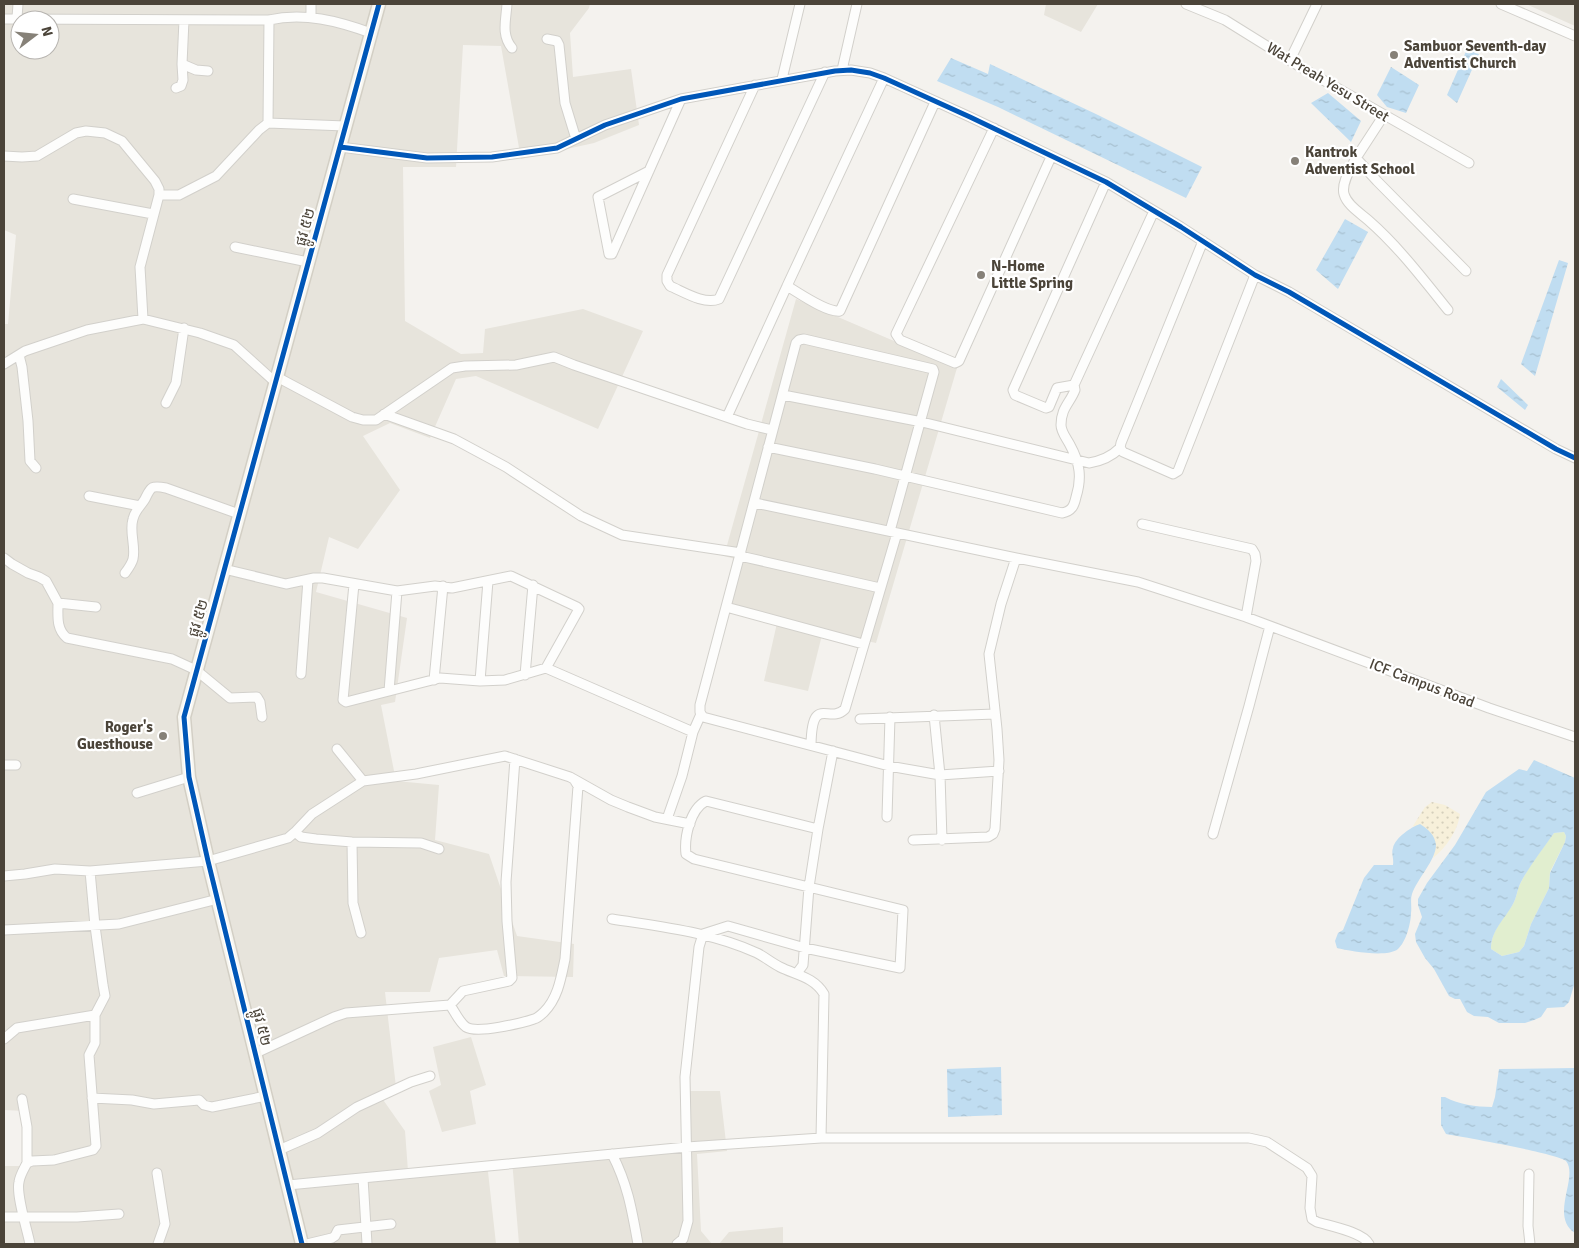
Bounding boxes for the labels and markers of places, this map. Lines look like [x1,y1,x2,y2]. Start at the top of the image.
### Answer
place label: Sambuor Seventh-day Adventist Church [1404,37,1547,72]
marker: Sambuor Seventh-day Adventist Church [1388,49,1400,61]
place label: Kantrok Adventist School [1305,143,1415,178]
marker: Kantrok Adventist School [1289,155,1301,167]
place label: N-Home Little Spring [991,257,1073,292]
marker: N-Home Little Spring [975,269,987,281]
place label: Roger's Guesthouse [77,718,153,753]
marker: Roger's Guesthouse [157,730,169,742]

